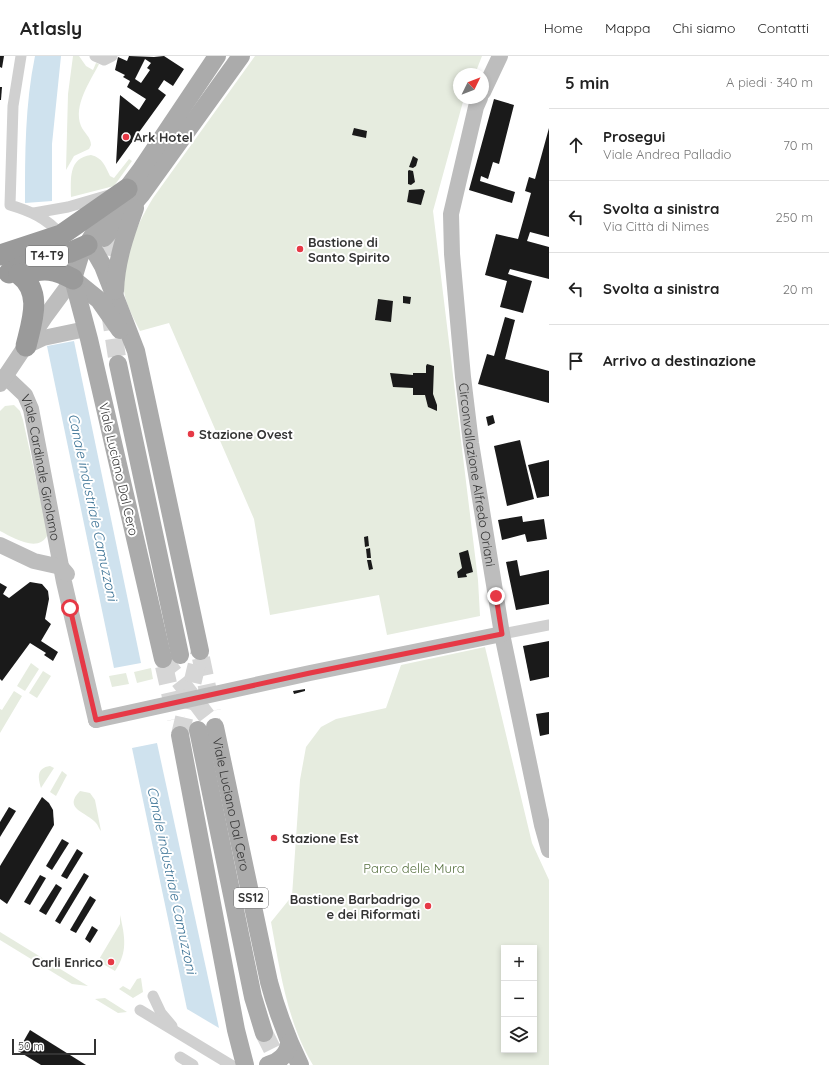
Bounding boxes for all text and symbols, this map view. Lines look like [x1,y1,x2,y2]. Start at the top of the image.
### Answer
text: Atlasly [20,16,82,40]
text: Home [544,19,583,37]
text: Mappa [605,19,650,37]
text: Chi siamo [672,19,736,37]
text: Contatti [758,19,809,37]
north arrow [453,68,489,104]
text: 5 min [565,72,609,93]
text: A piedi · 340 m [726,74,813,90]
text: Prosegui [603,127,665,146]
place label: Ark Hotel [134,129,193,145]
marker: Ark Hotel [121,132,131,142]
icon: ahead [565,134,587,156]
text: 70 m [783,137,813,153]
text: Viale Andrea Palladio [603,146,731,162]
text: Svolta a sinistra [603,199,719,218]
icon: left [565,206,587,228]
text: 250 m [776,209,813,225]
text: Via Città di Nimes [603,218,709,234]
place label: Bastione di Santo Spirito [308,234,390,265]
marker: Bastione di Santo Spirito [295,244,305,254]
road number: T4-T9 [26,246,68,266]
icon: left [565,278,587,300]
text: Svolta a sinistra [603,279,719,298]
text: 20 m [783,281,813,297]
icon: arrive [565,350,587,372]
text: Arrivo a destinazione [603,351,756,370]
street label: Circonvallazione Alfredo Oriani [456,382,499,568]
street label: Viale Cardinale Girolamo [18,392,64,542]
street label: Viale Luciano Dal Cero [96,401,142,537]
water label: Canale industriale Camuzzoni [64,412,122,604]
place label: Stazione Ovest [199,426,293,442]
marker: Stazione Ovest [186,429,196,439]
route end [487,587,505,605]
route start [61,599,79,617]
street label: Viale Luciano Dal Cero [209,736,253,873]
water label: Canale industriale Camuzzoni [143,785,201,977]
place label: Stazione Est [282,830,359,846]
marker: Stazione Est [269,833,279,843]
park label: Parco delle Mura [363,860,465,876]
road number: SS12 [234,888,268,908]
place label: Bastione Barbadrigo e dei Riformati [290,891,420,922]
marker: Bastione Barbadrigo e dei Riformati [423,901,433,911]
map controls [501,945,537,1053]
button: + [501,945,537,981]
place label: Carli Enrico [32,954,103,970]
marker: Carli Enrico [106,957,116,967]
button: − [501,981,537,1017]
button: layers [501,1017,537,1053]
scale bar [12,1037,96,1056]
text: 50 m [18,1039,44,1053]

